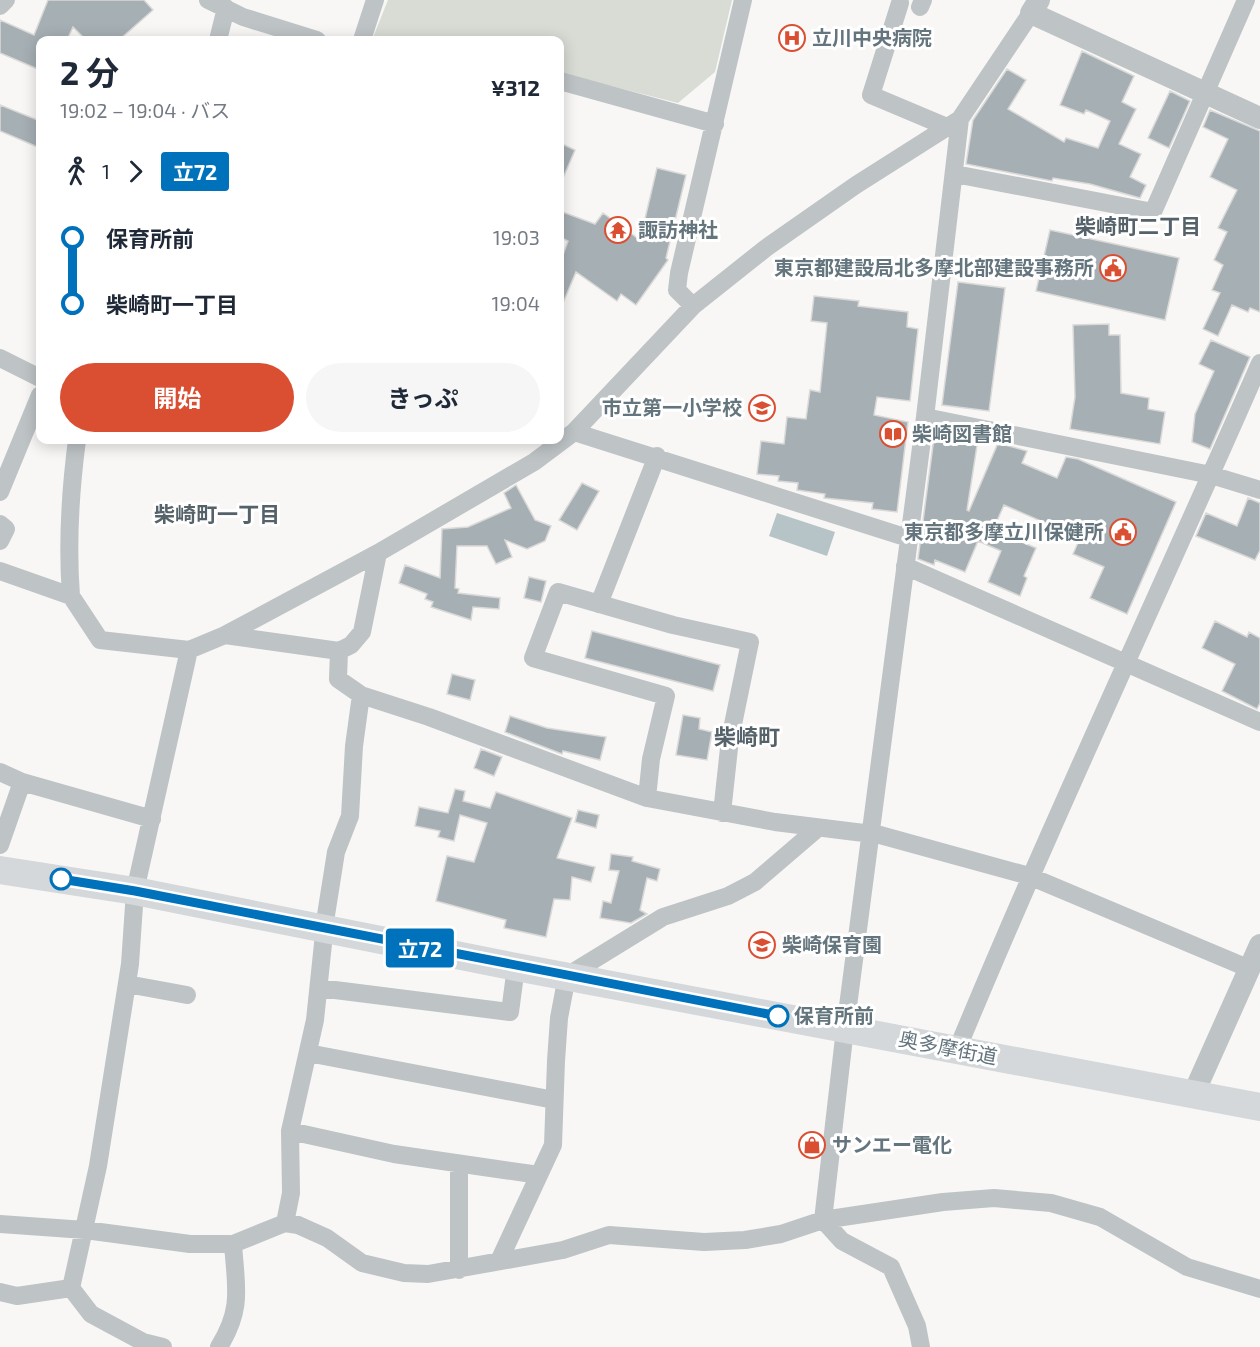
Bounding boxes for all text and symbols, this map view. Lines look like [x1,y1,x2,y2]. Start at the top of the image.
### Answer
hospital icon: 立川中央病院 [777,23,807,53]
place label: 立川中央病院 [812,25,932,49]
text: 2 分 [60,52,119,92]
text: ¥312 [491,74,540,100]
text: 19:02 – 19:04 · バス [60,98,230,122]
icon: walk [60,155,93,188]
icon: forward [119,155,152,188]
text: 1 [102,159,110,183]
text: 立72 [173,159,217,184]
district label: 柴崎町二丁目 [1075,213,1201,238]
temple icon: 諏訪神社 [603,215,633,245]
place label: 諏訪神社 [638,217,718,241]
text: 保育所前 [106,225,194,251]
text: 19:03 [493,225,540,249]
public building icon: 東京都建設局北多摩北部建設事務所 [1098,253,1128,283]
place label: 東京都建設局北多摩北部建設事務所 [774,255,1094,279]
text: 柴崎町一丁目 [106,291,238,317]
text: 19:04 [492,291,540,315]
button: 開始 [60,363,294,432]
button: きっぷ [306,363,540,432]
school or university icon: 市立第一小学校 [747,393,777,423]
place label: 市立第一小学校 [602,395,742,419]
library icon: 柴崎図書館 [878,419,908,449]
place label: 柴崎図書館 [912,421,1012,445]
district label: 柴崎町一丁目 [154,501,280,526]
public building icon: 東京都多摩立川保健所 [1108,517,1138,547]
place label: 東京都多摩立川保健所 [904,519,1104,543]
district label: 柴崎町 [714,723,780,749]
unlabelled marker [50,868,72,890]
line badge: 立72 [386,928,454,968]
school or university icon: 柴崎保育園 [747,930,777,960]
place label: 柴崎保育園 [782,932,882,956]
text: 立72 [398,936,442,961]
place label: 保育所前 [794,1003,874,1027]
marker: 保育所前 [767,1005,789,1027]
street label: 奥多摩街道 [897,1026,1000,1068]
shop icon: サンエー電化 [797,1130,827,1160]
place label: サンエー電化 [832,1132,952,1156]

